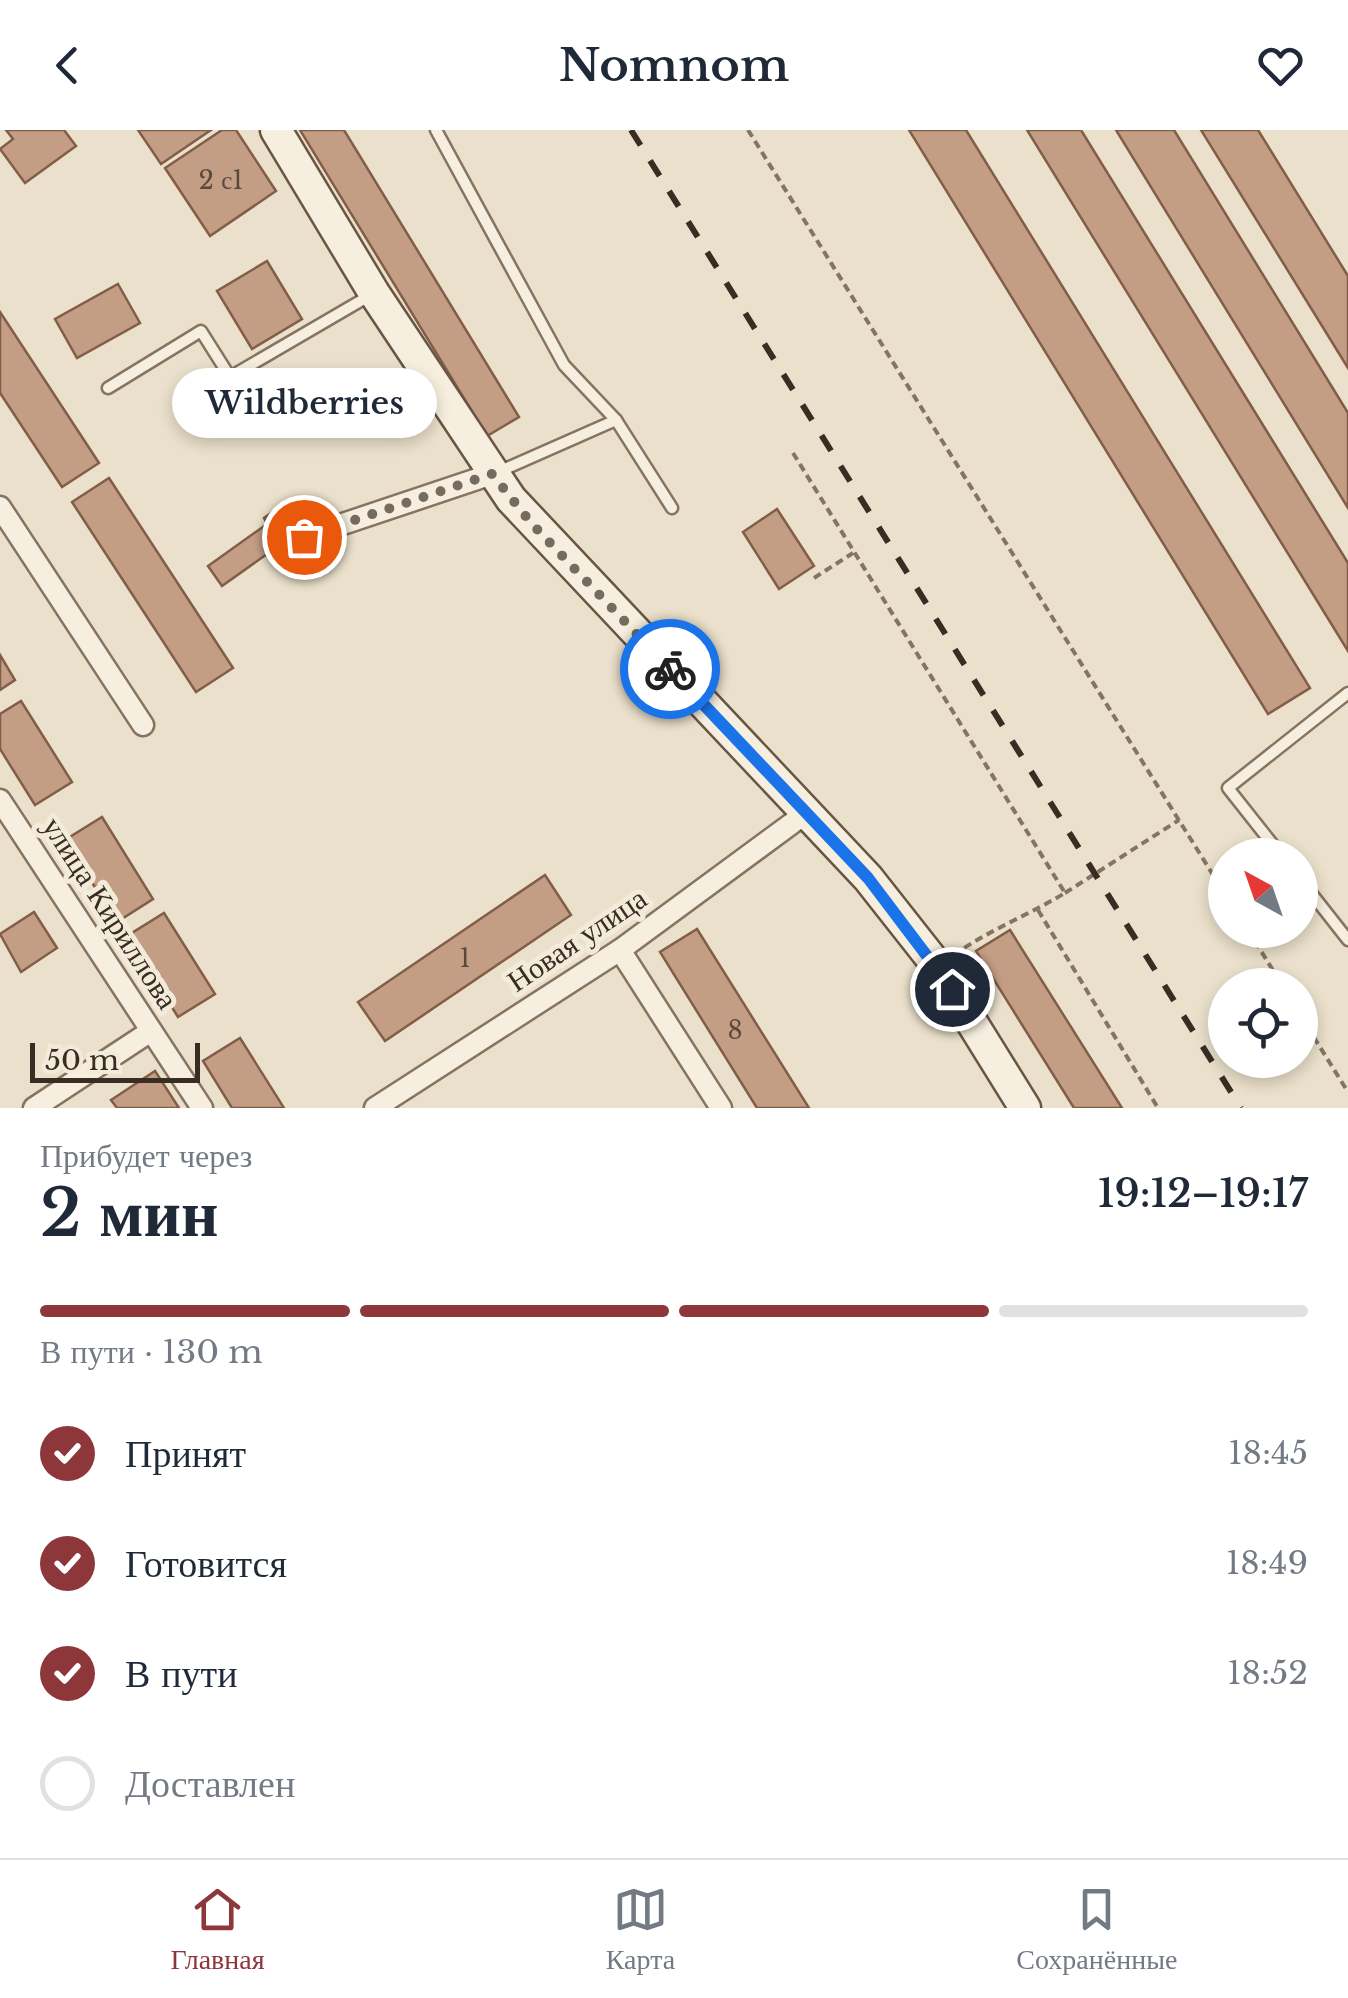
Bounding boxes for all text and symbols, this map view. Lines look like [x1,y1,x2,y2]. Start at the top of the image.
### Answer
text: Nomnom [559,37,789,93]
icon: back [40,38,95,93]
icon: heart [1253,38,1308,93]
house number: 2 с1 [199,165,243,196]
callout: Wildberries [172,367,436,437]
text: Wildberries [205,383,404,423]
pin [262,495,347,580]
icon: bag [277,510,332,565]
courier [620,619,720,719]
icon: bike [643,642,698,697]
street label: улица Кириллова [34,810,186,1016]
north arrow [1208,838,1318,948]
map controls [1208,838,1318,1078]
street label: Новая улица [500,879,653,1000]
house number: 1 [459,943,471,974]
pin [910,947,995,1032]
icon: home [925,962,980,1017]
button: locate [1208,968,1318,1078]
house number: 8 [727,1015,743,1046]
scale bar [30,1038,200,1083]
text: 50 m [45,1043,119,1078]
text: Прибудет через [40,1136,252,1176]
text: 19:12–19:17 [1098,1170,1308,1217]
text: 2 мин [40,1173,219,1254]
text: В пути · 130 m [40,1332,263,1372]
icon: check [40,1426,95,1481]
text: Принят [125,1430,246,1477]
text: 18:45 [1228,1433,1308,1473]
icon: check [40,1536,95,1591]
text: Готовится [125,1540,287,1587]
text: 18:49 [1226,1543,1308,1583]
icon: check [40,1646,95,1701]
text: В пути [125,1650,238,1697]
text: 18:52 [1227,1653,1308,1693]
text: Доставлен [125,1760,295,1807]
tab: Главная [171,1882,265,1977]
tab: Карта [606,1882,675,1977]
tab: Сохранённые [1016,1882,1177,1977]

